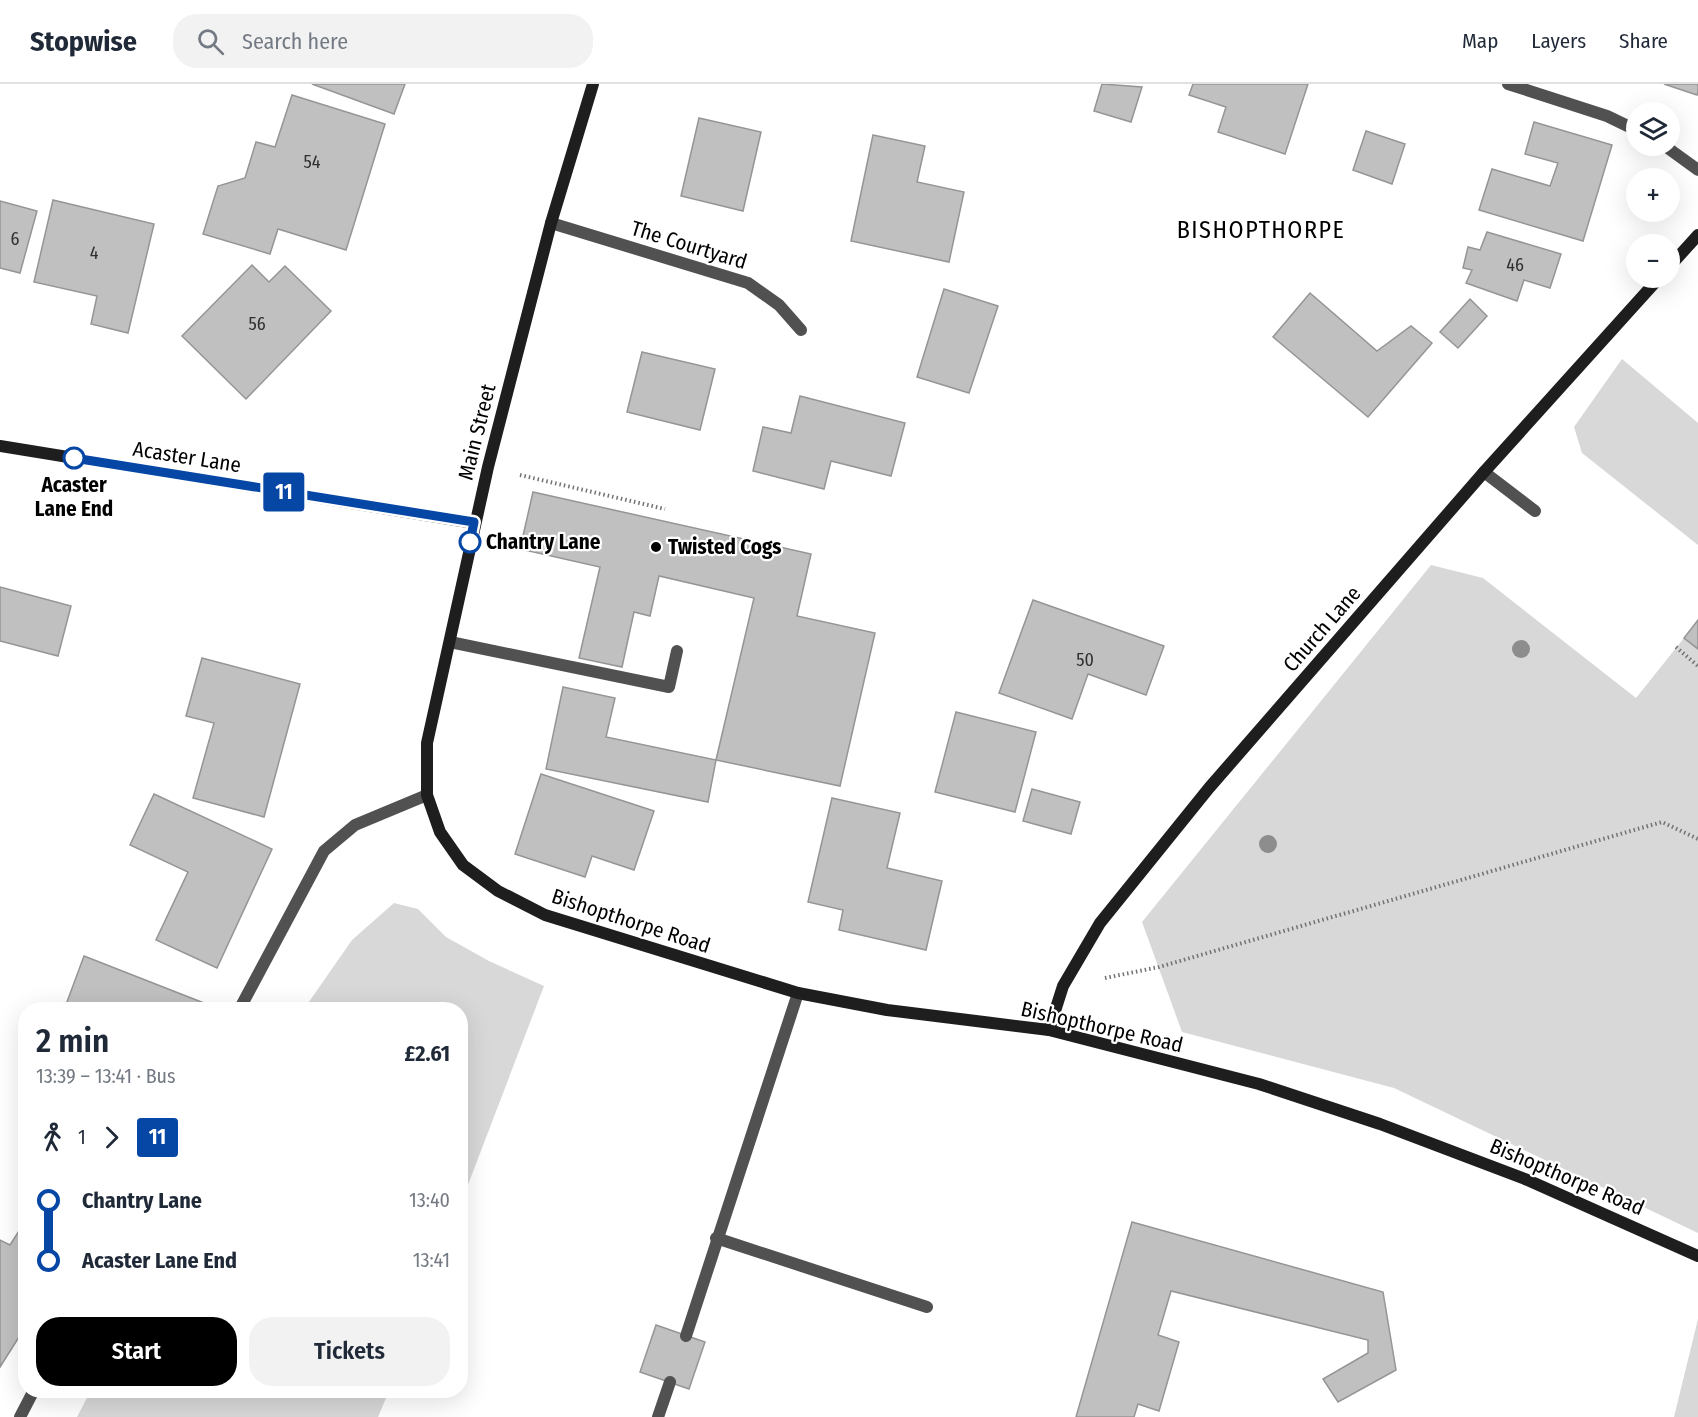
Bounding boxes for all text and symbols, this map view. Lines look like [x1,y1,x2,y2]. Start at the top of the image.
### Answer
search box [173,14,593,68]
text: Stopwise [30,25,137,58]
icon: search [194,25,227,58]
text: Search here [242,28,348,55]
text: Map [1462,28,1498,54]
text: Layers [1531,28,1586,54]
text: Share [1619,28,1668,54]
map controls [1626,102,1680,288]
button: layers [1626,102,1680,156]
house number: 54 [304,151,321,173]
button: + [1626,168,1680,222]
street label: The Courtyard [628,215,750,275]
district label: BISHOPTHORPE [1177,216,1345,244]
house number: 6 [11,228,20,250]
button: − [1626,234,1680,288]
house number: 4 [90,242,99,264]
house number: 46 [1506,254,1524,276]
house number: 56 [248,313,266,335]
street label: Main Street [453,381,502,483]
street label: Acaster Lane [131,436,243,478]
marker: Acaster Lane End [63,447,85,469]
place label: Acaster Lane End [35,472,113,522]
line badge: 11 [257,472,311,512]
text: 11 [275,479,293,505]
place label: Chantry Lane [486,529,601,555]
marker: Chantry Lane [459,531,481,553]
place label: Twisted Cogs [668,534,781,560]
marker: Twisted Cogs [649,540,663,554]
street label: Church Lane [1278,581,1366,677]
house number: 50 [1076,649,1094,671]
street label: Bishopthorpe Road [548,883,714,959]
street label: Bishopthorpe Road [1019,996,1185,1058]
text: 2 min [36,1021,109,1061]
text: £2.61 [405,1040,450,1067]
text: 13:39 – 13:41 · Bus [36,1064,176,1088]
icon: walk [36,1121,69,1154]
icon: forward [95,1121,128,1154]
text: 11 [149,1124,166,1150]
text: 1 [78,1125,86,1149]
street label: Bishopthorpe Road [1486,1133,1648,1221]
text: Chantry Lane [82,1187,202,1214]
text: 13:40 [409,1188,450,1212]
text: Acaster Lane End [82,1247,237,1274]
text: 13:41 [413,1248,450,1272]
button: Start [36,1317,237,1386]
button: Tickets [249,1317,450,1386]

